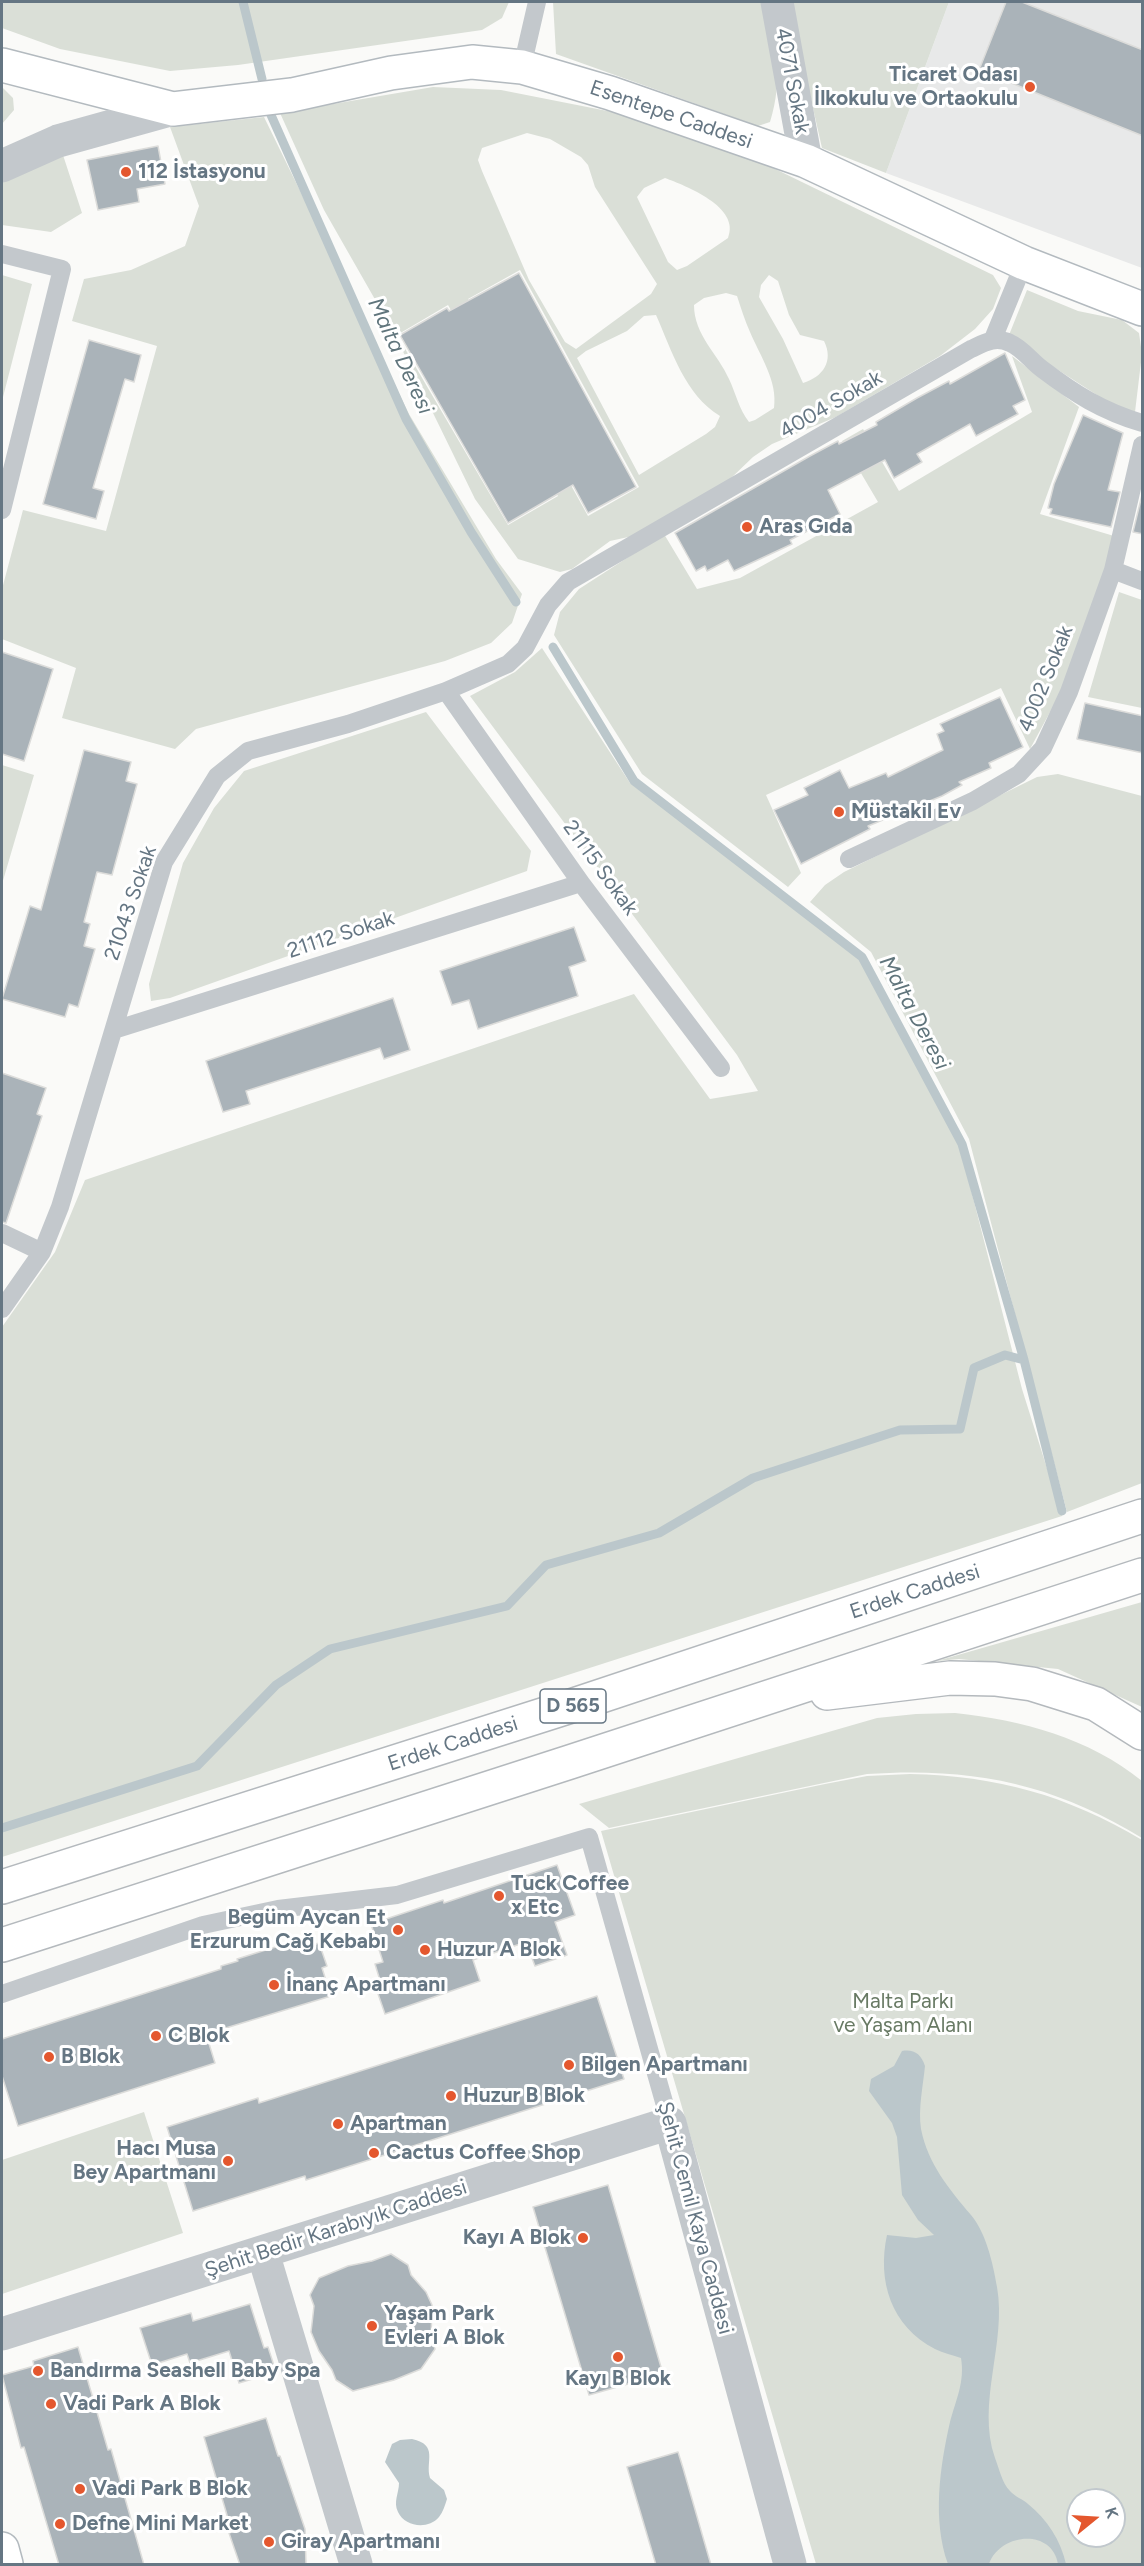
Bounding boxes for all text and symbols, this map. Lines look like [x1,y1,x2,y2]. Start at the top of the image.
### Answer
street label: 4071 Sokak [769,26,815,136]
place label: Ticaret Odası İlkokulu ve Ortaokulu [814,62,1018,112]
street label: Esentepe Caddesi [586,75,756,155]
marker: Ticaret Odası İlkokulu ve Ortaokulu [1023,80,1037,94]
place label: 112 İstasyonu [138,159,266,185]
marker: 112 İstasyonu [119,165,133,179]
water label: Malta Deresi [362,294,438,418]
street label: 4004 Sokak [775,366,887,444]
place label: Aras Gıda [759,514,853,540]
marker: Aras Gıda [740,520,754,534]
street label: 4002 Sokak [1013,622,1079,736]
place label: Müstakil Ev [851,799,961,825]
marker: Müstakil Ev [832,805,846,819]
street label: 21115 Sokak [557,816,643,920]
street label: 21043 Sokak [100,842,162,964]
street label: 21112 Sokak [285,906,397,964]
water label: Malta Deresi [873,951,955,1075]
street label: Erdek Caddesi [847,1559,983,1625]
road number: D 565 [540,1689,606,1723]
street label: Erdek Caddesi [385,1711,521,1777]
place label: Tuck Coffee x Etc [511,1871,629,1921]
marker: Tuck Coffee x Etc [492,1889,506,1903]
place label: Begüm Aycan Et Erzurum Cağ Kebabı [190,1905,386,1955]
marker: Begüm Aycan Et Erzurum Cağ Kebabı [391,1923,405,1937]
place label: Huzur A Blok [437,1937,561,1963]
marker: Huzur A Blok [418,1943,432,1957]
place label: İnanç Apartmanı [286,1972,446,1998]
marker: İnanç Apartmanı [267,1978,281,1992]
park label: Malta Parkı ve Yaşam Alanı [833,1989,973,2039]
place label: C Blok [168,2023,230,2049]
marker: C Blok [149,2029,163,2043]
place label: B Blok [61,2044,120,2070]
marker: B Blok [42,2050,56,2064]
place label: Bilgen Apartmanı [581,2052,748,2078]
marker: Bilgen Apartmanı [562,2058,576,2072]
place label: Huzur B Blok [463,2083,585,2109]
marker: Huzur B Blok [444,2089,458,2103]
street label: Şehit Cemil Kaya Caddesi [652,2099,738,2337]
place label: Apartman [350,2111,447,2137]
marker: Apartman [331,2117,345,2131]
place label: Hacı Musa Bey Apartmanı [73,2136,216,2186]
place label: Cactus Coffee Shop [386,2140,581,2166]
marker: Cactus Coffee Shop [367,2146,381,2160]
marker: Hacı Musa Bey Apartmanı [221,2154,235,2168]
street label: Şehit Bedir Karabıyık Caddesi [202,2175,470,2283]
place label: Kayı A Blok [463,2225,571,2251]
marker: Kayı A Blok [576,2231,590,2245]
place label: Yaşam Park Evleri A Blok [384,2301,505,2351]
marker: Yaşam Park Evleri A Blok [365,2319,379,2333]
marker: Kayı B Blok [611,2350,625,2364]
place label: Bandırma Seashell Baby Spa [50,2358,320,2384]
marker: Bandırma Seashell Baby Spa [31,2364,45,2378]
place label: Kayı B Blok [565,2366,671,2392]
place label: Vadi Park A Blok [63,2391,221,2417]
marker: Vadi Park A Blok [44,2397,58,2411]
place label: Vadi Park B Blok [92,2476,248,2502]
marker: Vadi Park B Blok [73,2482,87,2496]
north arrow [1066,2488,1126,2548]
text: K [1101,2505,1122,2521]
place label: Defne Mini Market [72,2511,249,2537]
marker: Defne Mini Market [53,2517,67,2531]
place label: Giray Apartmanı [281,2529,440,2555]
marker: Giray Apartmanı [262,2535,276,2549]

